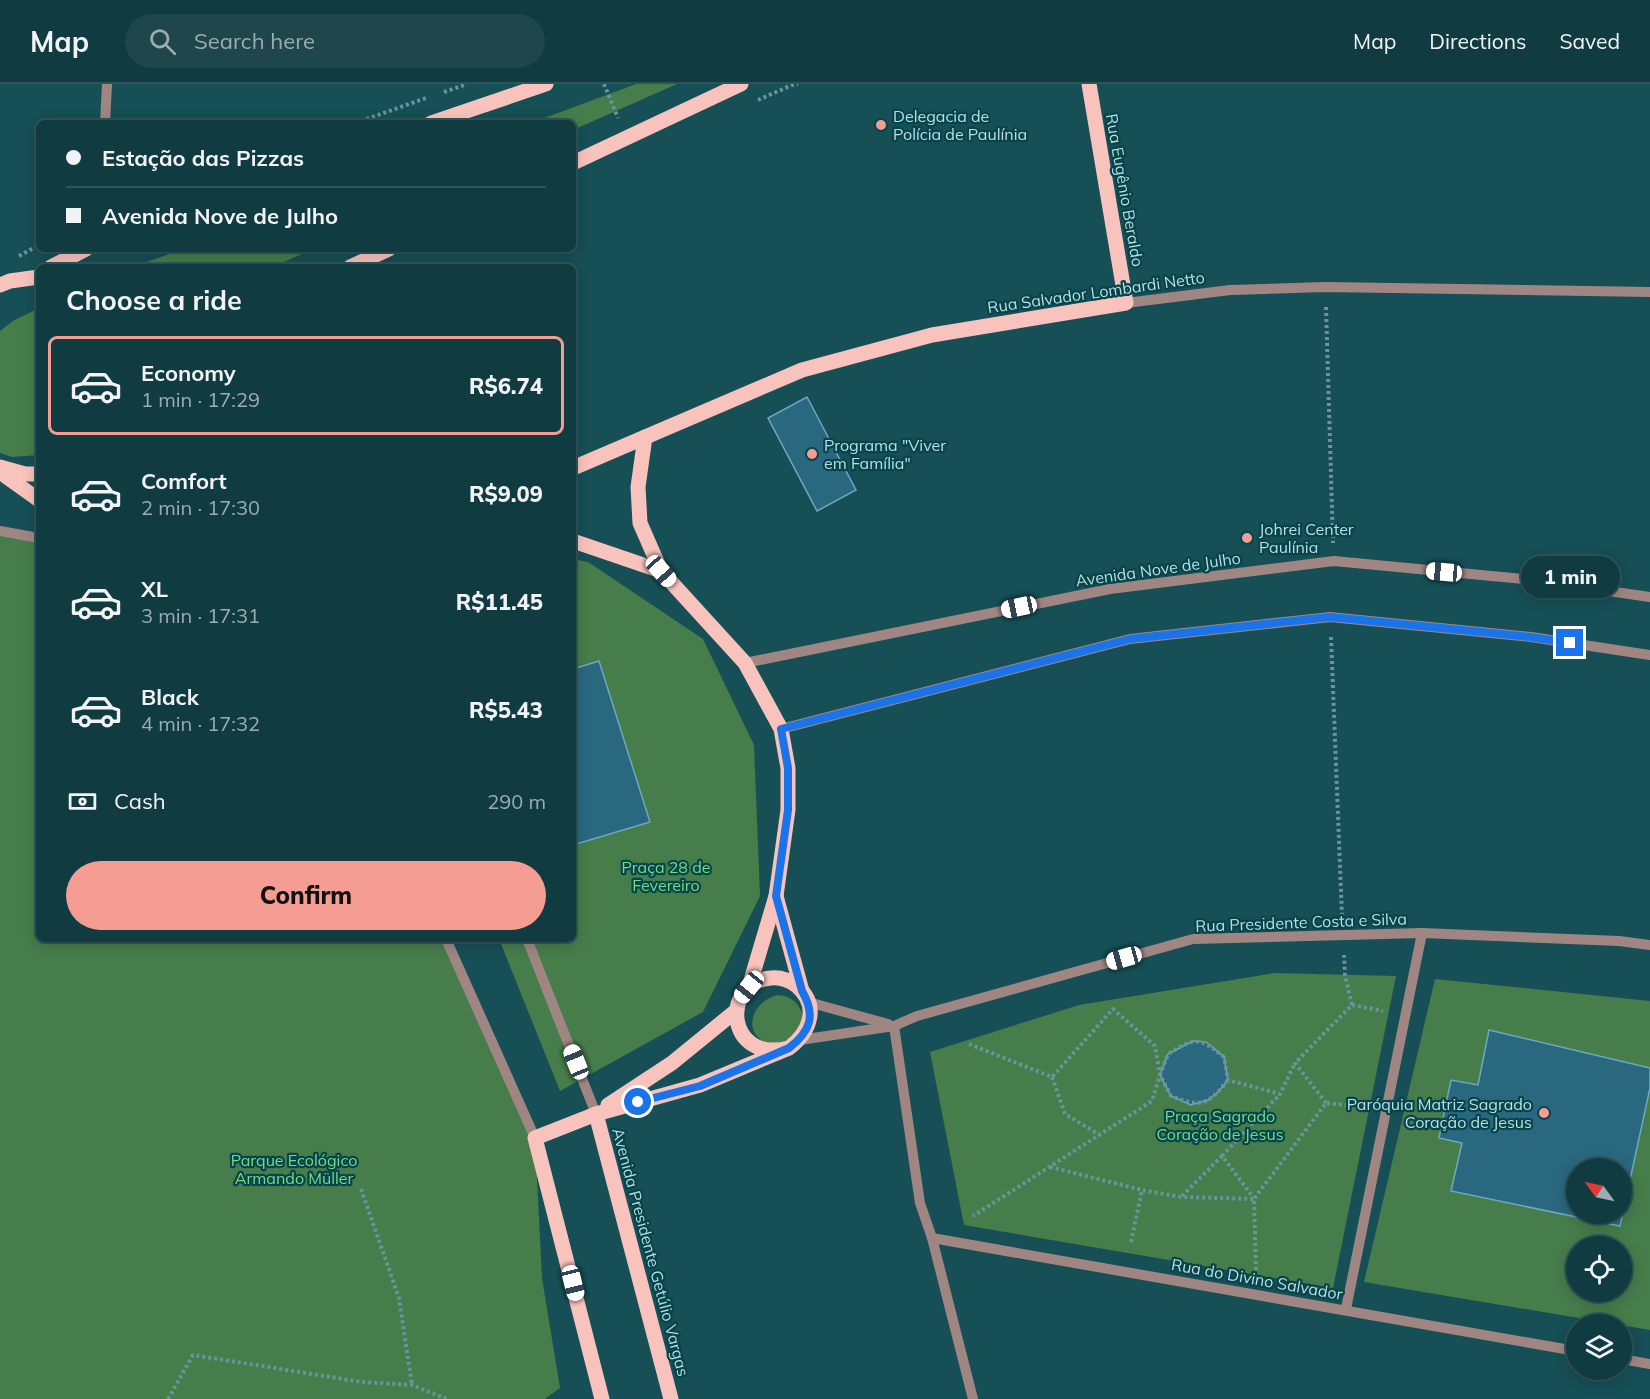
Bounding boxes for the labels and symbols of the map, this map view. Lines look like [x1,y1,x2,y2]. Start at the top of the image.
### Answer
place label: Delegacia de Polícia de Paulínia [893,106,1027,144]
street label: Rua Eugênio Beraldo [1102,112,1148,268]
marker: Delegacia de Polícia de Paulínia [874,118,888,132]
street label: Rua Salvador Lombardi Netto [986,267,1206,317]
place label: Programa "Viver em Família" [824,435,946,473]
marker: Programa "Viver em Família" [805,447,819,461]
place label: Johrei Center Paulínia [1259,519,1354,557]
marker: Johrei Center Paulínia [1240,531,1254,545]
street label: Avenida Nove de Julho [1074,548,1242,590]
car [642,552,680,590]
callout: 1 min [1520,556,1620,598]
car [1425,561,1463,583]
car [1000,594,1038,620]
route end [1556,629,1583,656]
park label: Praça 28 de Fevereiro [622,857,710,895]
street label: Rua Presidente Costa e Silva [1195,908,1407,936]
car [1104,944,1144,972]
car [731,967,767,1007]
car [561,1042,591,1082]
route start [624,1088,651,1115]
place label: Paróquia Matriz Sagrado Coração de Jesus [1347,1094,1532,1132]
park label: Praça Sagrado Coração de Jesus [1156,1106,1284,1144]
marker: Paróquia Matriz Sagrado Coração de Jesus [1537,1106,1551,1120]
street label: Avenida Presidente Getúlio Vargas [608,1126,694,1378]
park label: Parque Ecológico Armando Müller [231,1150,357,1188]
north arrow [1566,1158,1632,1224]
street label: Rua do Divino Salvador [1170,1254,1344,1304]
car [560,1263,586,1303]

